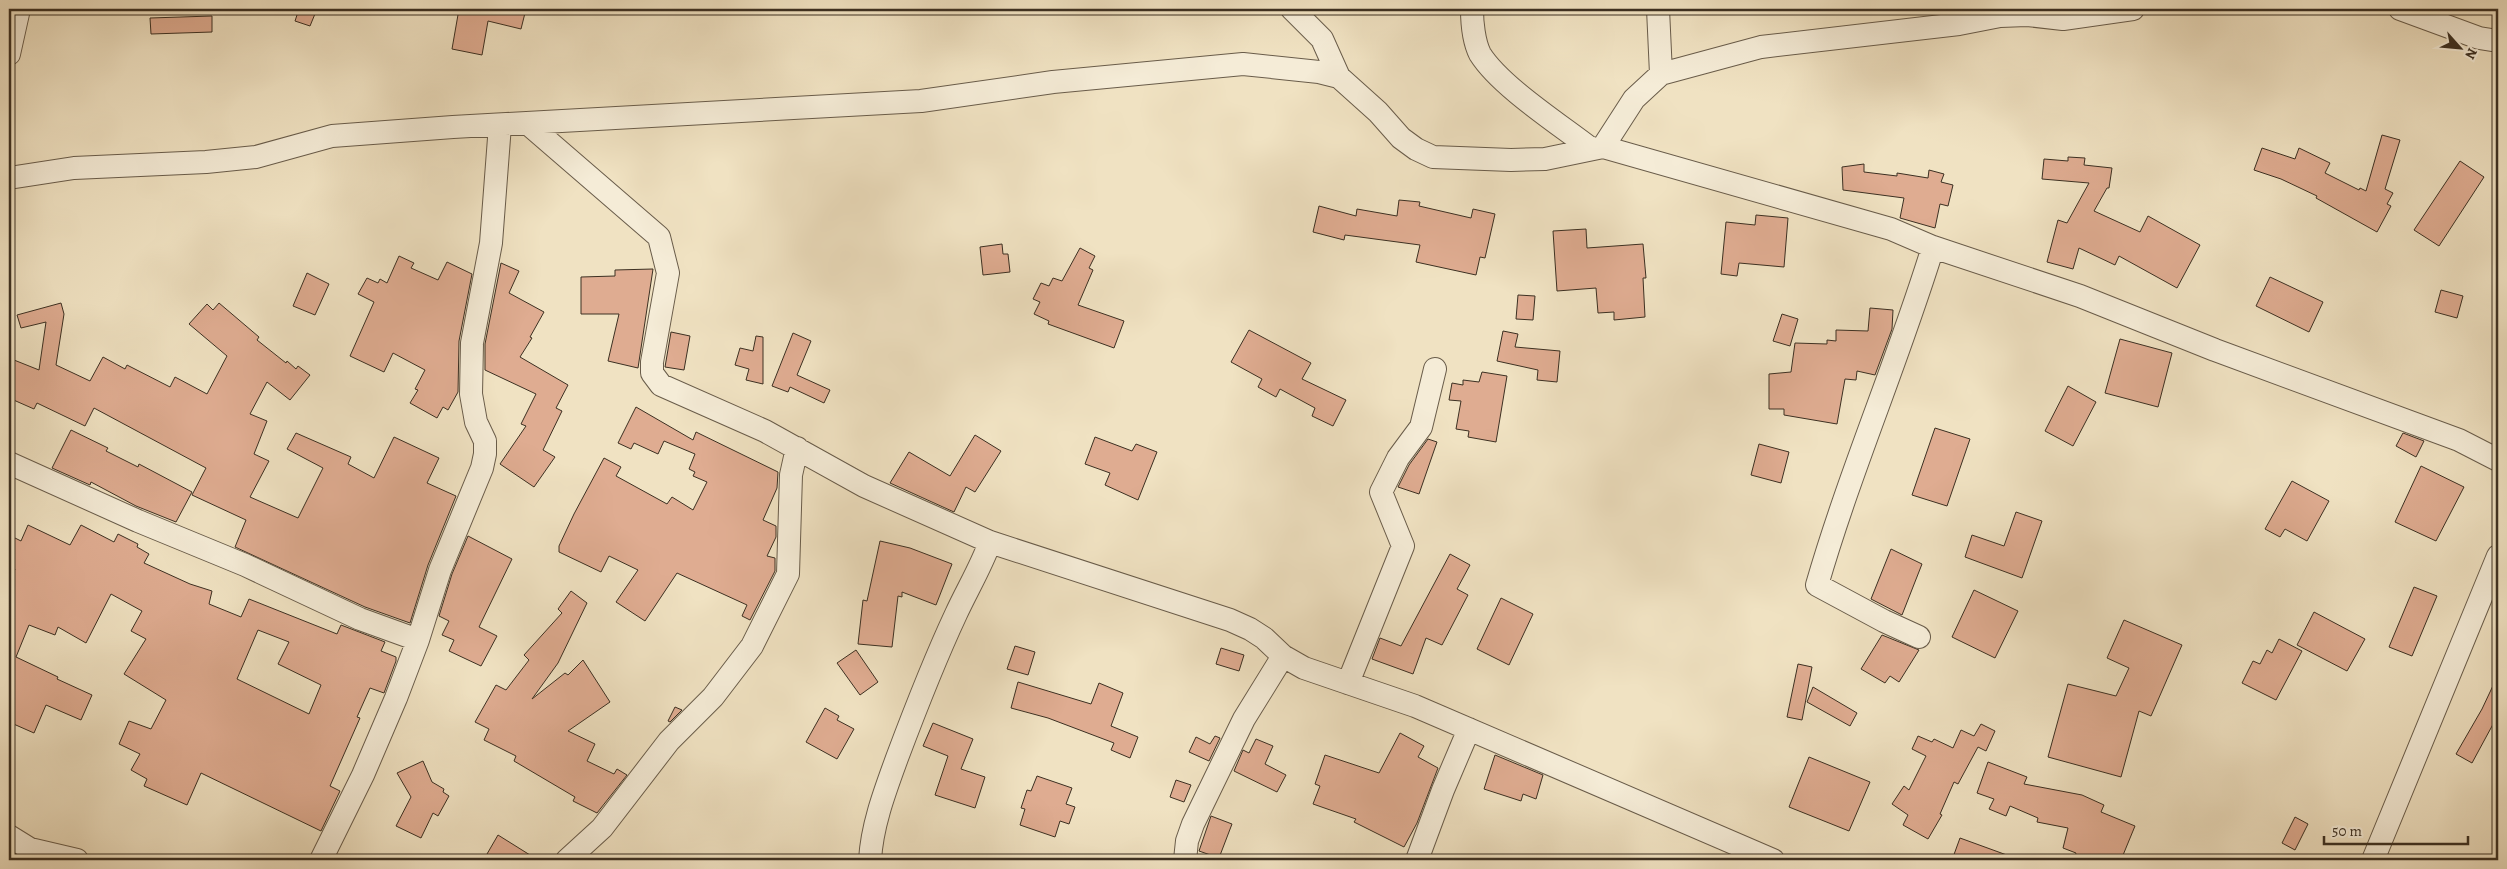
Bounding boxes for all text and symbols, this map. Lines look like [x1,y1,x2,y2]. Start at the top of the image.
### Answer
north arrow [2434,22,2484,72]
text: N [2460,45,2482,63]
scale bar [2324,814,2468,846]
text: 50 m [2332,821,2362,841]

